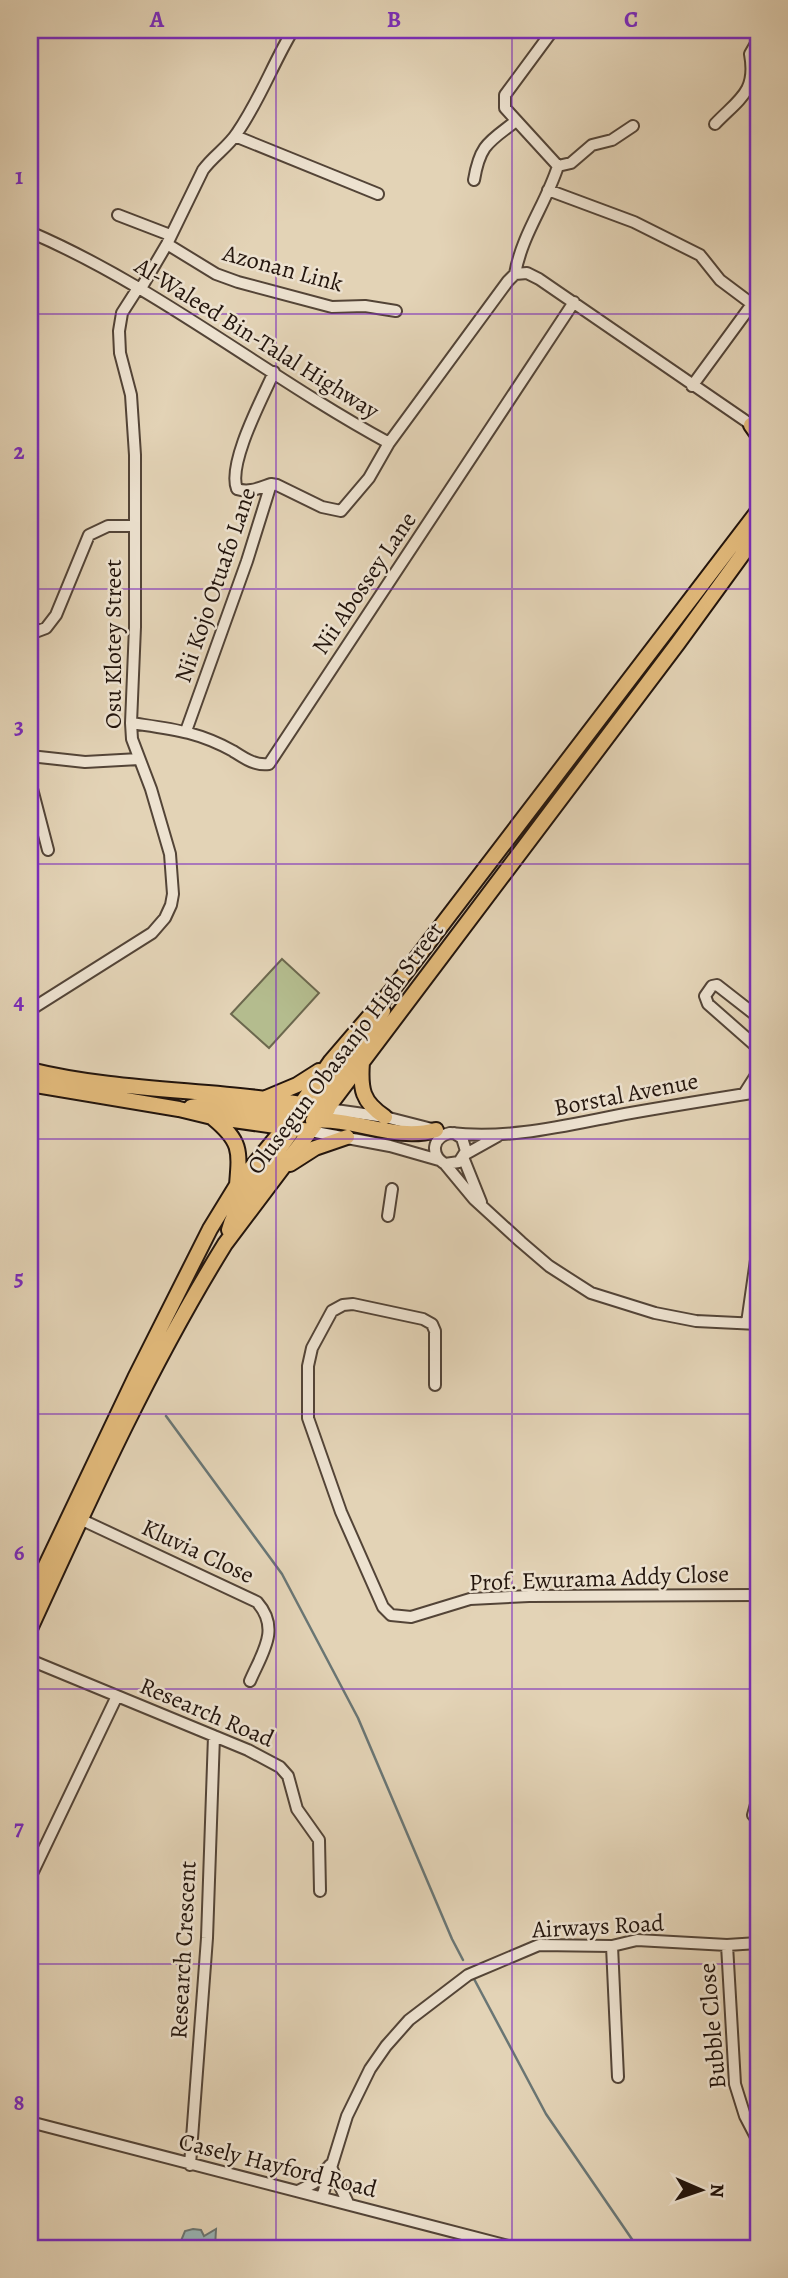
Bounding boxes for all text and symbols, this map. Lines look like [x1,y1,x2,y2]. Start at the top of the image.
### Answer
text: A [149,4,165,35]
text: B [387,4,401,35]
text: C [624,4,638,35]
text: 1 [15,161,23,192]
street label: Azonan Link [218,236,347,299]
street label: Al-Waleed Bin-Talal Highway [128,249,385,427]
text: 2 [13,436,25,467]
street label: Nii Kojo Otuafo Lane [167,483,263,687]
street label: Nii Abossey Lane [304,505,424,661]
street label: Osu Klotey Street [97,559,129,729]
text: 3 [14,711,24,742]
street label: Olusegun Obasanjo High Street [239,915,451,1181]
text: 4 [14,986,25,1017]
street label: Borstal Avenue [551,1064,701,1124]
text: 5 [14,1262,24,1293]
street label: Kluvia Close [137,1511,259,1591]
text: 6 [14,1537,25,1568]
street label: Prof. Ewurama Addy Close [468,1557,730,1599]
street label: Research Road [135,1669,279,1755]
text: 7 [14,1812,24,1843]
street label: Research Crescent [162,1860,204,2040]
street label: Airways Road [530,1907,665,1945]
street label: Bubble Close [691,1962,733,2090]
text: 8 [13,2087,25,2118]
street label: Casely Hayford Road [176,2125,380,2205]
north arrow [666,2156,736,2226]
text: N [704,2183,730,2198]

